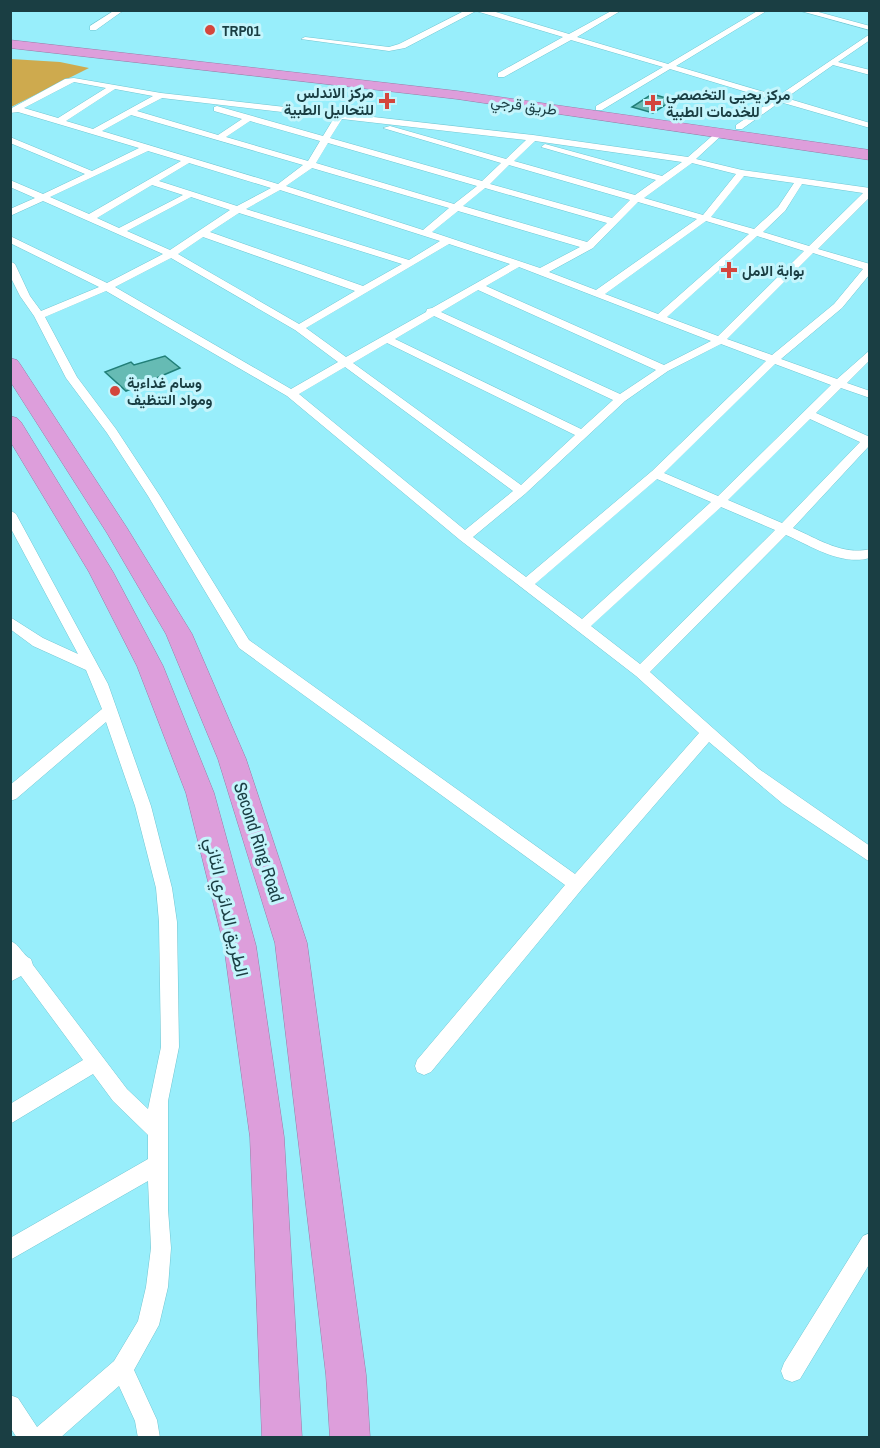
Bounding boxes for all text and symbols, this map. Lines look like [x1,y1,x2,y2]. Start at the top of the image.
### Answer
place label: TRP01 [222,20,260,41]
marker: TRP01 [203,23,217,37]
place label: مركز الاندلس للتحاليل الطبية [284,82,374,120]
place label: مركز يحيى التخصصي للخدمات الطبية [666,84,790,122]
street label: طريق قرجي [489,90,559,123]
marker: مركز الاندلس للتحاليل الطبية [378,92,396,110]
marker: مركز يحيى التخصصي للخدمات الطبية [644,94,662,112]
place label: بوابة الامل [742,260,804,281]
marker: بوابة الامل [720,261,738,279]
place label: وسام غداءية ومواد التنظيف [127,372,213,410]
marker: وسام غداءية ومواد التنظيف [108,384,122,398]
street label: Second Ring Road [228,779,290,905]
street label: الطريق الدائري الثاني [196,835,255,980]

